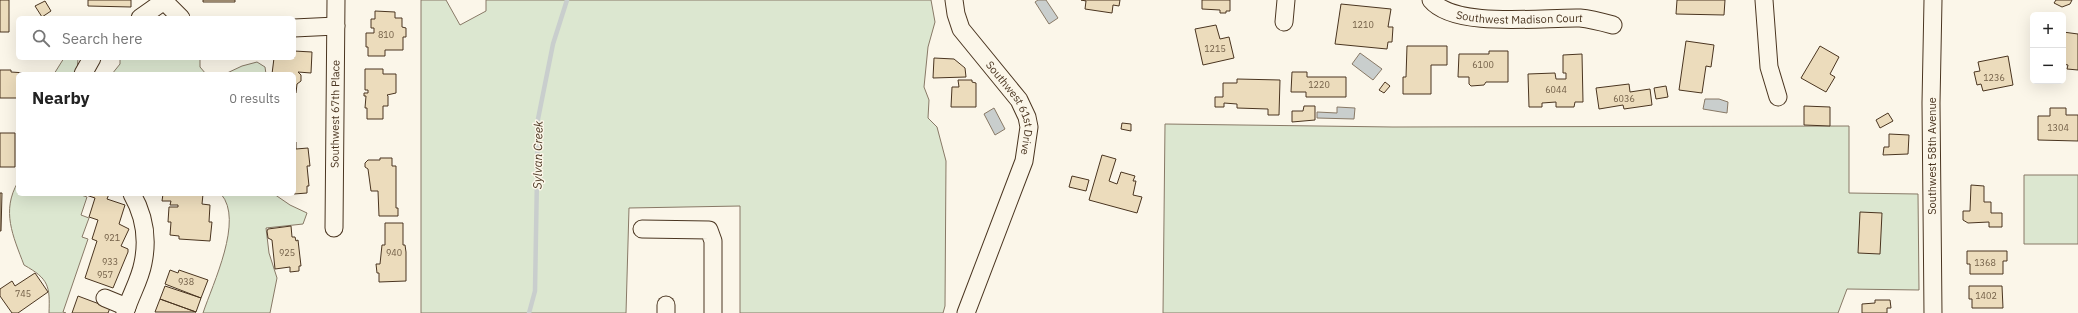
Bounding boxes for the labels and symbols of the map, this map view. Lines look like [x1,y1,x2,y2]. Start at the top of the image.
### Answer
street label: Southwest Madison Court [1455,7,1584,27]
house number: 1210 [1352,19,1374,30]
house number: 810 [378,29,394,40]
house number: 1215 [1204,43,1226,54]
street label: Southwest 61st Drive [983,58,1036,156]
house number: 6100 [1472,59,1494,70]
street label: Southwest 67th Place [328,60,342,168]
house number: 1236 [1983,72,2005,83]
house number: 1220 [1308,79,1330,90]
house number: 6044 [1545,84,1567,95]
house number: 6036 [1613,93,1635,104]
street label: Southwest 58th Avenue [1925,97,1939,215]
water label: Sylvan Creek [529,120,546,189]
house number: 1304 [2047,122,2069,133]
house number: 921 [104,232,120,243]
house number: 925 [279,247,295,258]
house number: 940 [386,247,402,258]
house number: 933 [102,256,118,267]
house number: 1368 [1974,257,1996,268]
house number: 957 [97,269,113,280]
house number: 938 [178,276,194,287]
house number: 745 [15,288,31,299]
house number: 1402 [1975,290,1997,301]

